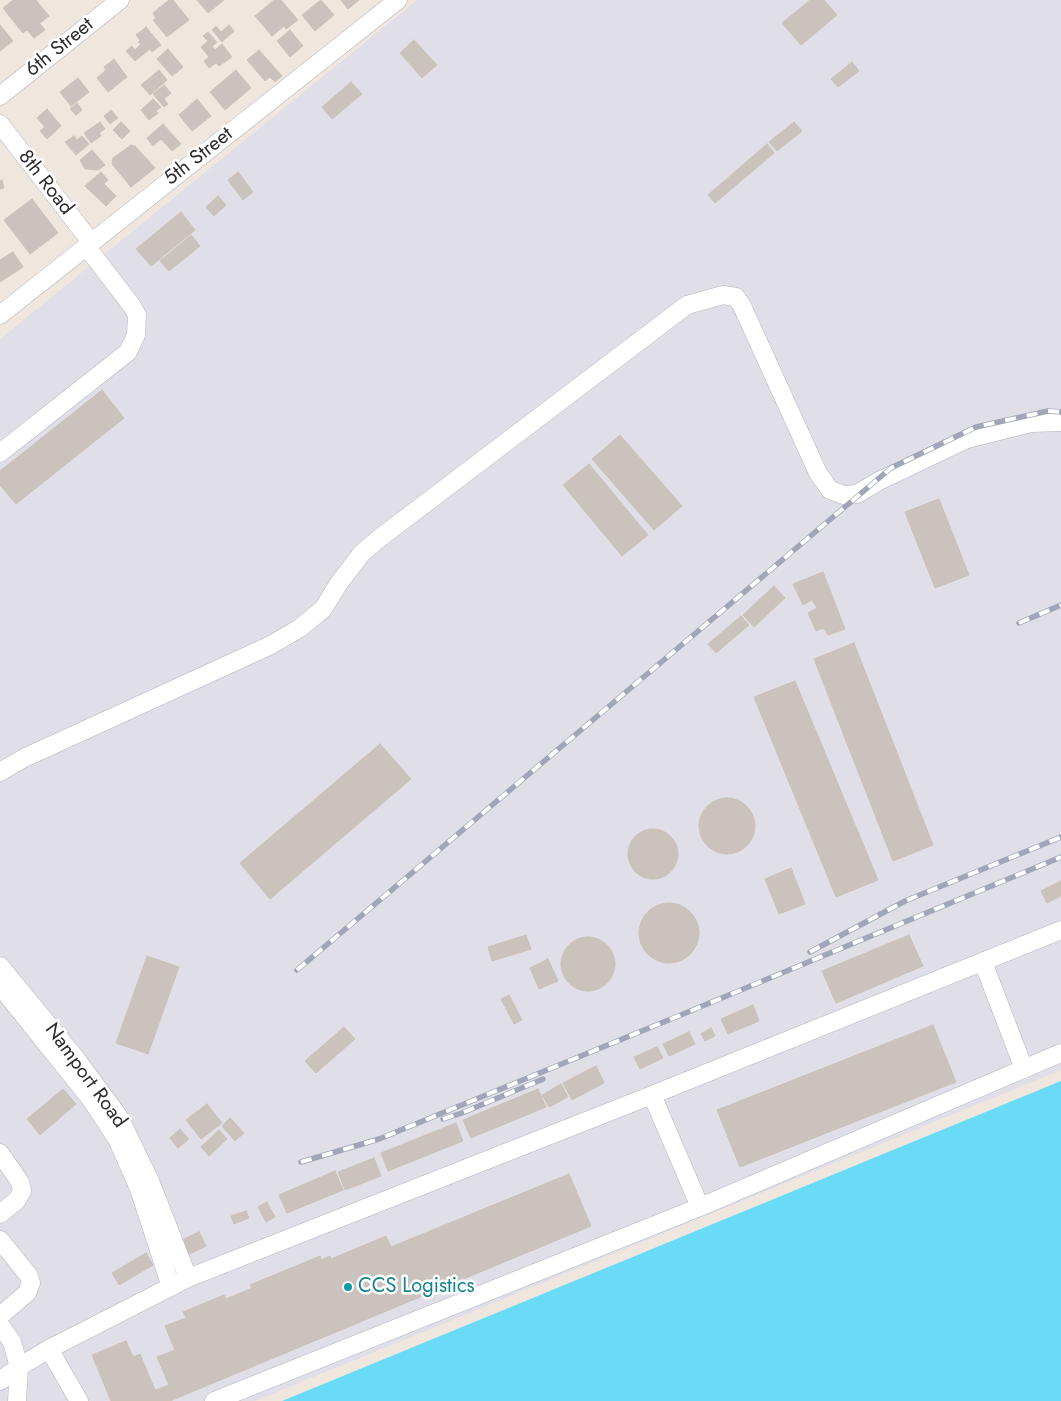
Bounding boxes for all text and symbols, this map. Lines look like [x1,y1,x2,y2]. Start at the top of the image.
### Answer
street label: 6th Street [21,13,99,83]
street label: 5th Street [160,123,238,191]
street label: 8th Road [12,146,78,220]
street label: Namport Road [39,1019,131,1133]
place label: CCS Logistics [358,1275,475,1299]
marker: CCS Logistics [342,1281,354,1293]

